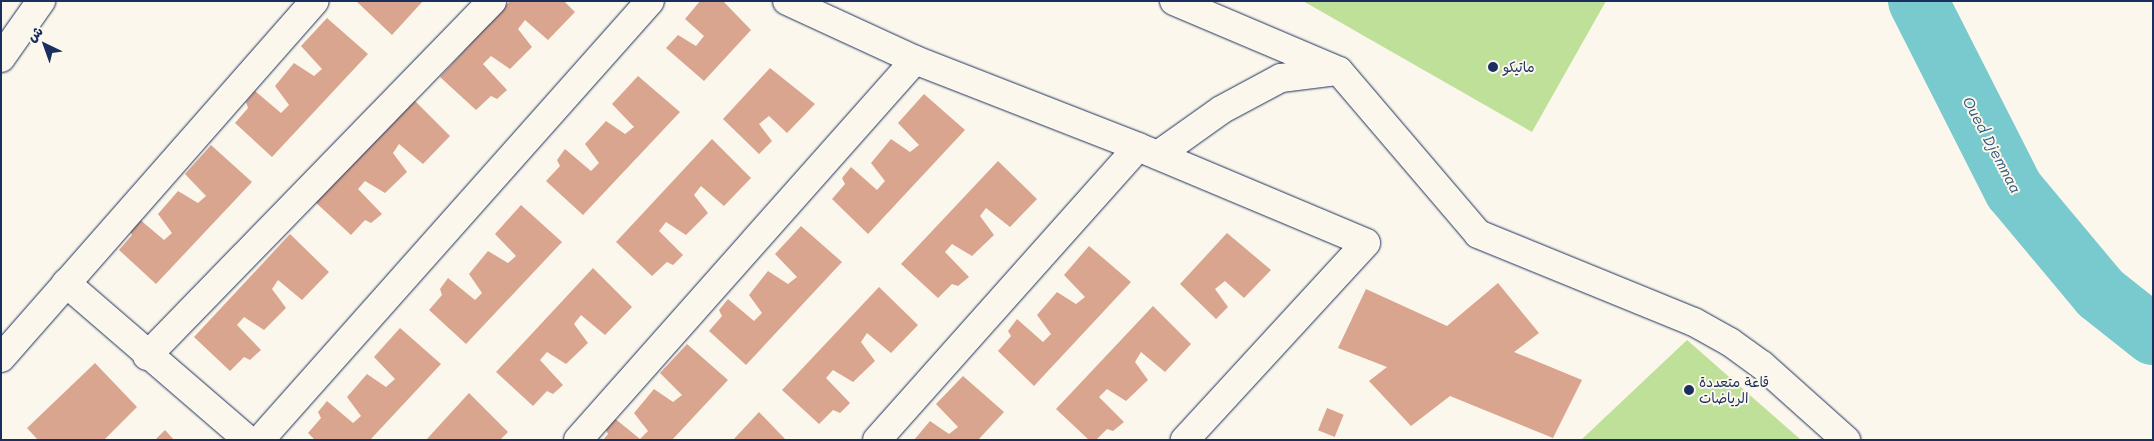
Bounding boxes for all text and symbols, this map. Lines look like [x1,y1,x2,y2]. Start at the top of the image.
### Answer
north arrow [20,20,70,70]
text: ش [23,21,47,46]
place label: ماتيكو [1503,59,1535,75]
marker: ماتيكو [1487,61,1499,73]
water label: Oued Djemnaa [1959,93,2025,197]
place label: قاعة متعددة الرياضات [1699,374,1769,407]
marker: قاعة متعددة الرياضات [1683,384,1695,396]

